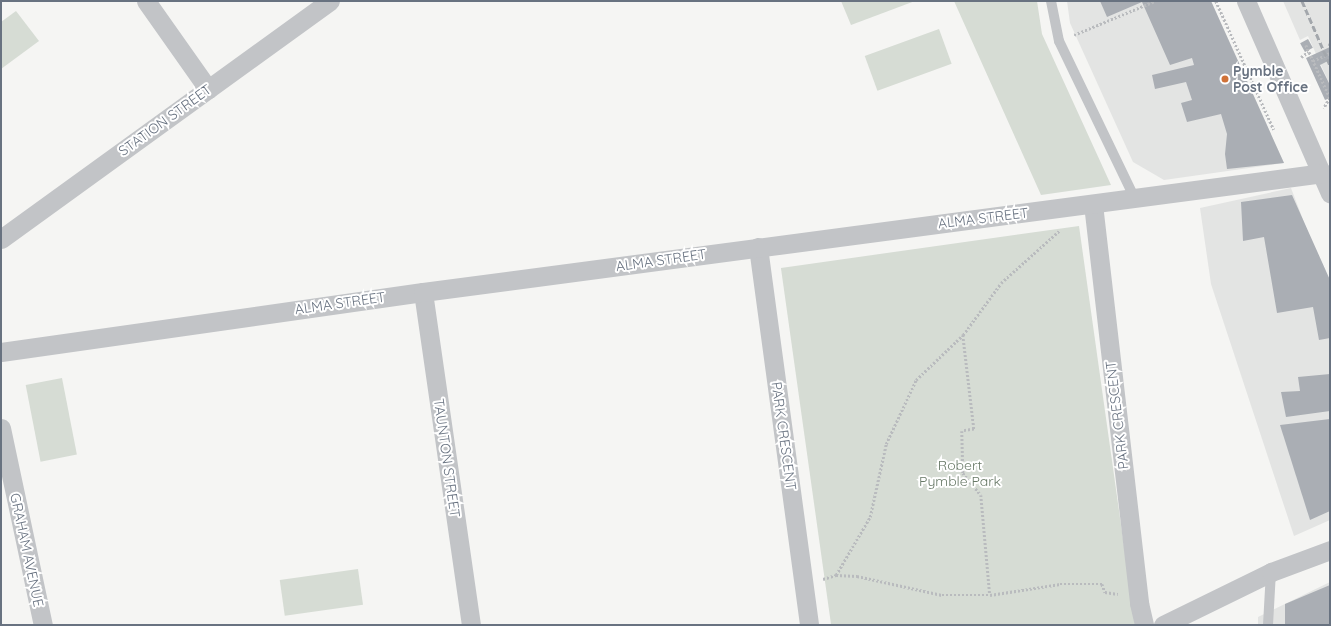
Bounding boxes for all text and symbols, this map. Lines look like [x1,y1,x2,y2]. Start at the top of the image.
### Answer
place label: Pymble Post Office [1233,63,1308,96]
marker: Pymble Post Office [1220,74,1230,84]
street label: STATION STREET [115,81,215,159]
street label: ALMA STREET [937,204,1029,232]
street label: ALMA STREET [615,245,707,275]
street label: ALMA STREET [294,288,386,318]
street label: PARK CRESCENT [1102,360,1132,470]
street label: PARK CRESCENT [768,381,800,491]
street label: TAUNTON STREET [430,398,464,518]
park label: Robert Pymble Park [919,457,1001,490]
street label: GRAHAM AVENUE [7,492,47,608]

